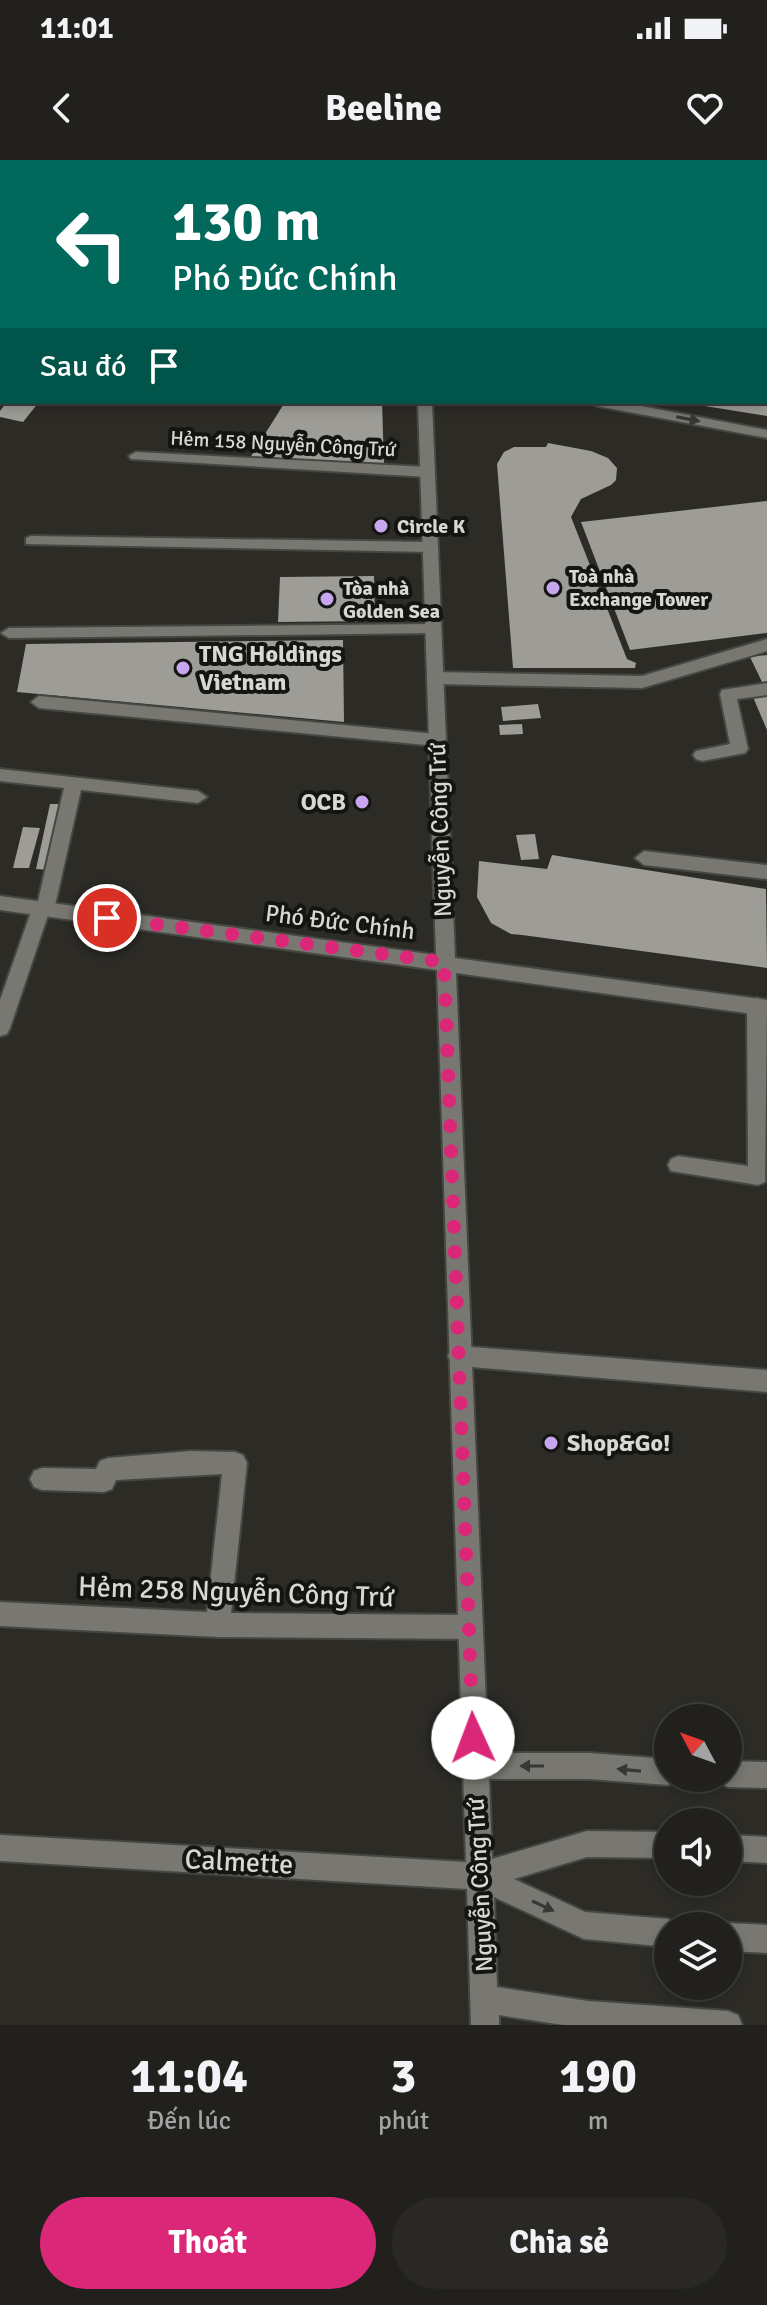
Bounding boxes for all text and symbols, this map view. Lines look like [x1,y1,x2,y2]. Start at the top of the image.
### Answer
text: 11:01 [40,10,114,47]
icon: back [40,86,84,130]
text: Beeline [325,86,442,131]
icon: heart [683,86,727,130]
text: 130 m [172,187,320,256]
icon: left [40,192,144,296]
text: Phó Đức Chính [172,256,398,301]
icon: arrive [142,344,186,388]
text: Sau đó [40,348,126,385]
one-way arrow [676,414,701,426]
street label: Hẻm 158 Nguyễn Công Trứ [170,426,397,462]
place label: Circle K [397,514,466,539]
marker: Circle K [372,517,390,535]
place label: Toà nhà Exchange Tower [569,564,708,612]
place label: Tòa nhà Golden Sea [343,576,440,624]
marker: Toà nhà Exchange Tower [544,579,562,597]
marker: Tòa nhà Golden Sea [318,590,336,608]
place label: TNG Holdings Vietnam [199,639,342,697]
marker: TNG Holdings Vietnam [174,659,192,677]
street label: Nguyễn Công Trứ [422,742,458,918]
place label: OCB [301,787,346,817]
marker: OCB [353,793,371,811]
pin [73,884,141,952]
icon: arrive [85,896,129,940]
street label: Phó Đức Chính [264,898,416,946]
place label: Shop&Go! [567,1428,670,1458]
marker: Shop&Go! [542,1434,560,1452]
street label: Hẻm 258 Nguyễn Công Trứ [77,1569,396,1615]
position arrow [431,1696,515,1780]
north arrow [654,1704,742,1792]
map controls [654,1704,742,2000]
one-way arrow [519,1760,544,1772]
one-way arrow [616,1763,641,1776]
street label: Nguyễn Công Trứ [460,1797,500,1973]
button: sound [654,1808,742,1896]
street label: Calmette [184,1842,294,1882]
one-way arrow [532,1899,555,1913]
button: layers [654,1912,742,2000]
text: 11:04 [130,2047,248,2106]
text: 3 [391,2047,416,2106]
text: 190 [559,2047,637,2106]
text: Đến lúc [147,2105,231,2137]
text: phút [378,2105,429,2137]
text: m [588,2105,608,2137]
button: Thoát [40,2197,376,2289]
button: Chia sẻ [392,2197,727,2289]

